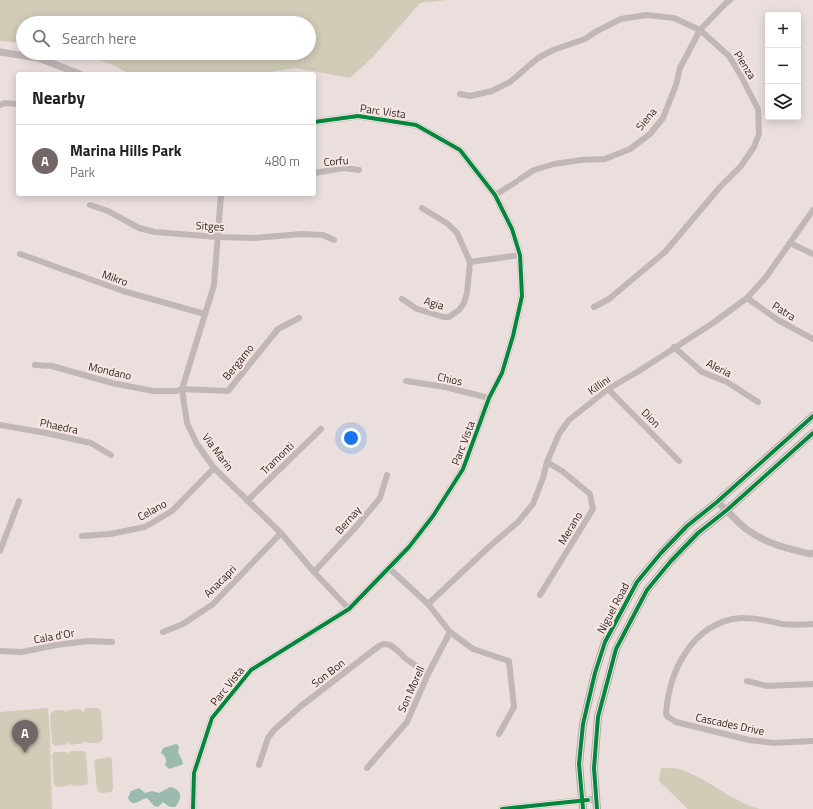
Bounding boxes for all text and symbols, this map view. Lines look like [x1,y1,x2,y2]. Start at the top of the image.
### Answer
map controls [765,12,801,120]
button: + [765,12,801,48]
search box [16,16,316,60]
icon: search [30,27,52,49]
text: Search here [62,27,136,50]
street label: Pienza [730,48,760,83]
button: − [765,48,801,84]
button: layers [765,84,801,120]
text: Nearby [32,85,85,111]
street label: Parc Vista [359,100,407,122]
street label: Siena [632,104,661,134]
text: Marina Hills Park [70,139,181,162]
text: A [41,151,49,171]
text: 480 m [264,151,300,171]
street label: Corfu [323,152,349,170]
text: Park [70,162,95,182]
street label: Sitges [195,217,225,235]
street label: Mikro [100,266,130,290]
street label: Agia [422,292,446,314]
street label: Patra [769,298,799,325]
street label: Bergamo [218,340,258,383]
street label: Aleria [704,355,735,381]
street label: Mondano [87,358,133,384]
street label: Chios [436,369,464,389]
street label: Killini [584,371,614,399]
street label: Dion [638,405,664,431]
street label: Phaedra [38,414,80,438]
street label: Parc Vista [447,418,479,467]
your location [341,428,361,448]
street label: Via Marin [198,430,238,474]
street label: Tramonti [257,438,297,478]
street label: Celano [134,495,170,525]
street label: Bernay [331,502,365,538]
street label: Merano [554,508,586,547]
street label: Anacapri [200,561,240,601]
street label: Niguel Road [593,580,633,636]
street label: Cala d'Or [32,625,76,647]
street label: Son Bon [308,655,348,691]
street label: Parc Vista [206,663,248,709]
street label: Son Morell [394,663,428,715]
street label: Cascades Drive [694,709,766,739]
pin: A [12,720,38,753]

